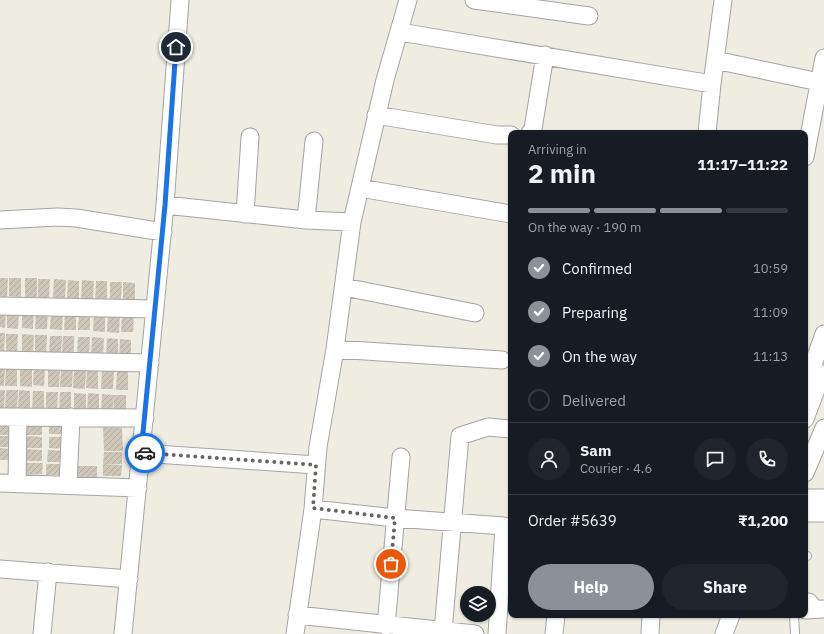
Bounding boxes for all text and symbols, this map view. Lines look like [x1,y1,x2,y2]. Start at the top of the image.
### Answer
pin [159,30,193,64]
icon: home [165,36,187,58]
text: Arriving in [528,141,587,158]
text: 11:17–11:22 [697,155,788,174]
text: 2 min [528,156,596,190]
text: On the way · 190 m [528,219,641,236]
icon: check [528,257,550,279]
text: Confirmed [562,259,632,278]
text: 10:59 [753,260,788,277]
icon: check [528,301,550,323]
text: Preparing [562,303,627,322]
text: 11:09 [753,304,788,321]
icon: check [528,345,550,367]
text: On the way [562,347,637,366]
text: 11:13 [753,348,788,365]
text: Delivered [562,391,626,410]
courier [125,433,165,473]
button: person [528,438,570,480]
button: chat [694,438,736,480]
button: phone [746,438,788,480]
text: Sam [580,441,611,460]
icon: car [134,442,156,464]
text: Courier · 4.6 [580,460,652,477]
text: Order #5639 [528,511,617,530]
text: ₹1,200 [738,511,788,530]
pin [374,547,408,581]
icon: bag [380,553,402,575]
button: Help [528,564,654,610]
button: Share [662,564,788,610]
map controls [460,586,496,622]
button: layers [460,586,496,622]

